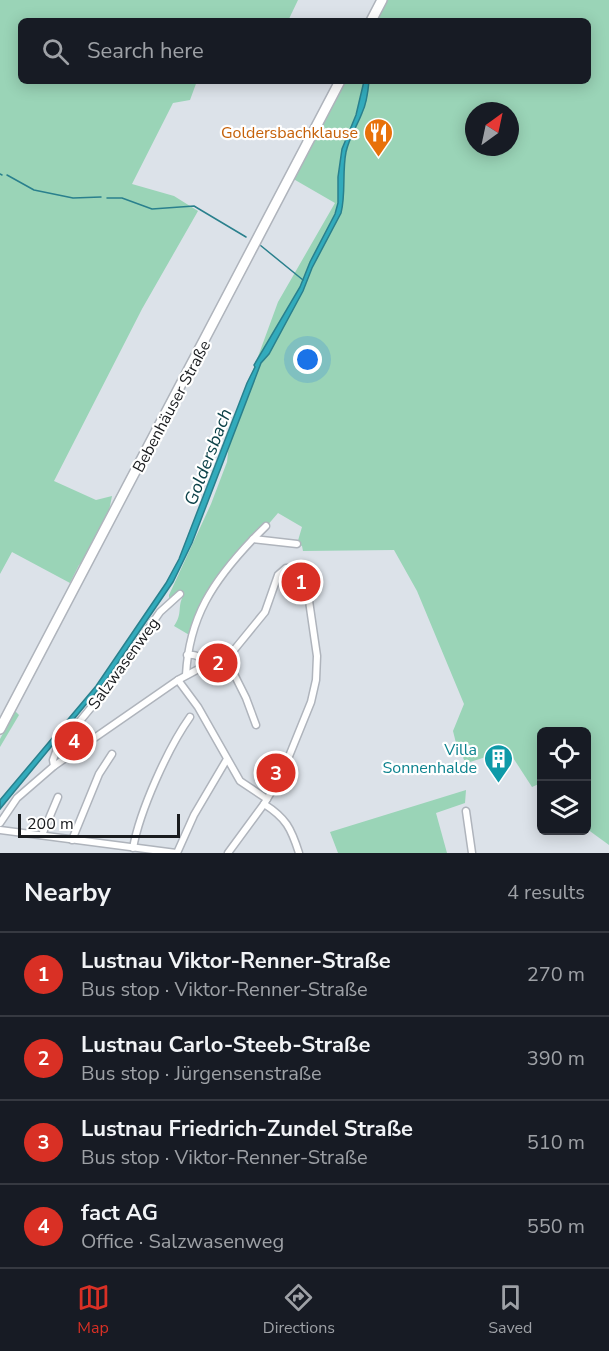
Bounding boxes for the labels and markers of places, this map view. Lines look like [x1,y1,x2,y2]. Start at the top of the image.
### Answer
restaurant icon: Goldersbachklause [363,116,395,158]
place label: Goldersbachklause [221,122,358,144]
pin: 1 [282,560,320,604]
pin: 2 [198,640,238,686]
pin: 4 [54,718,94,764]
place label: Villa Sonnenhalde [382,739,477,779]
building icon: Villa Sonnenhalde [482,742,514,784]
pin: 3 [256,750,296,796]

